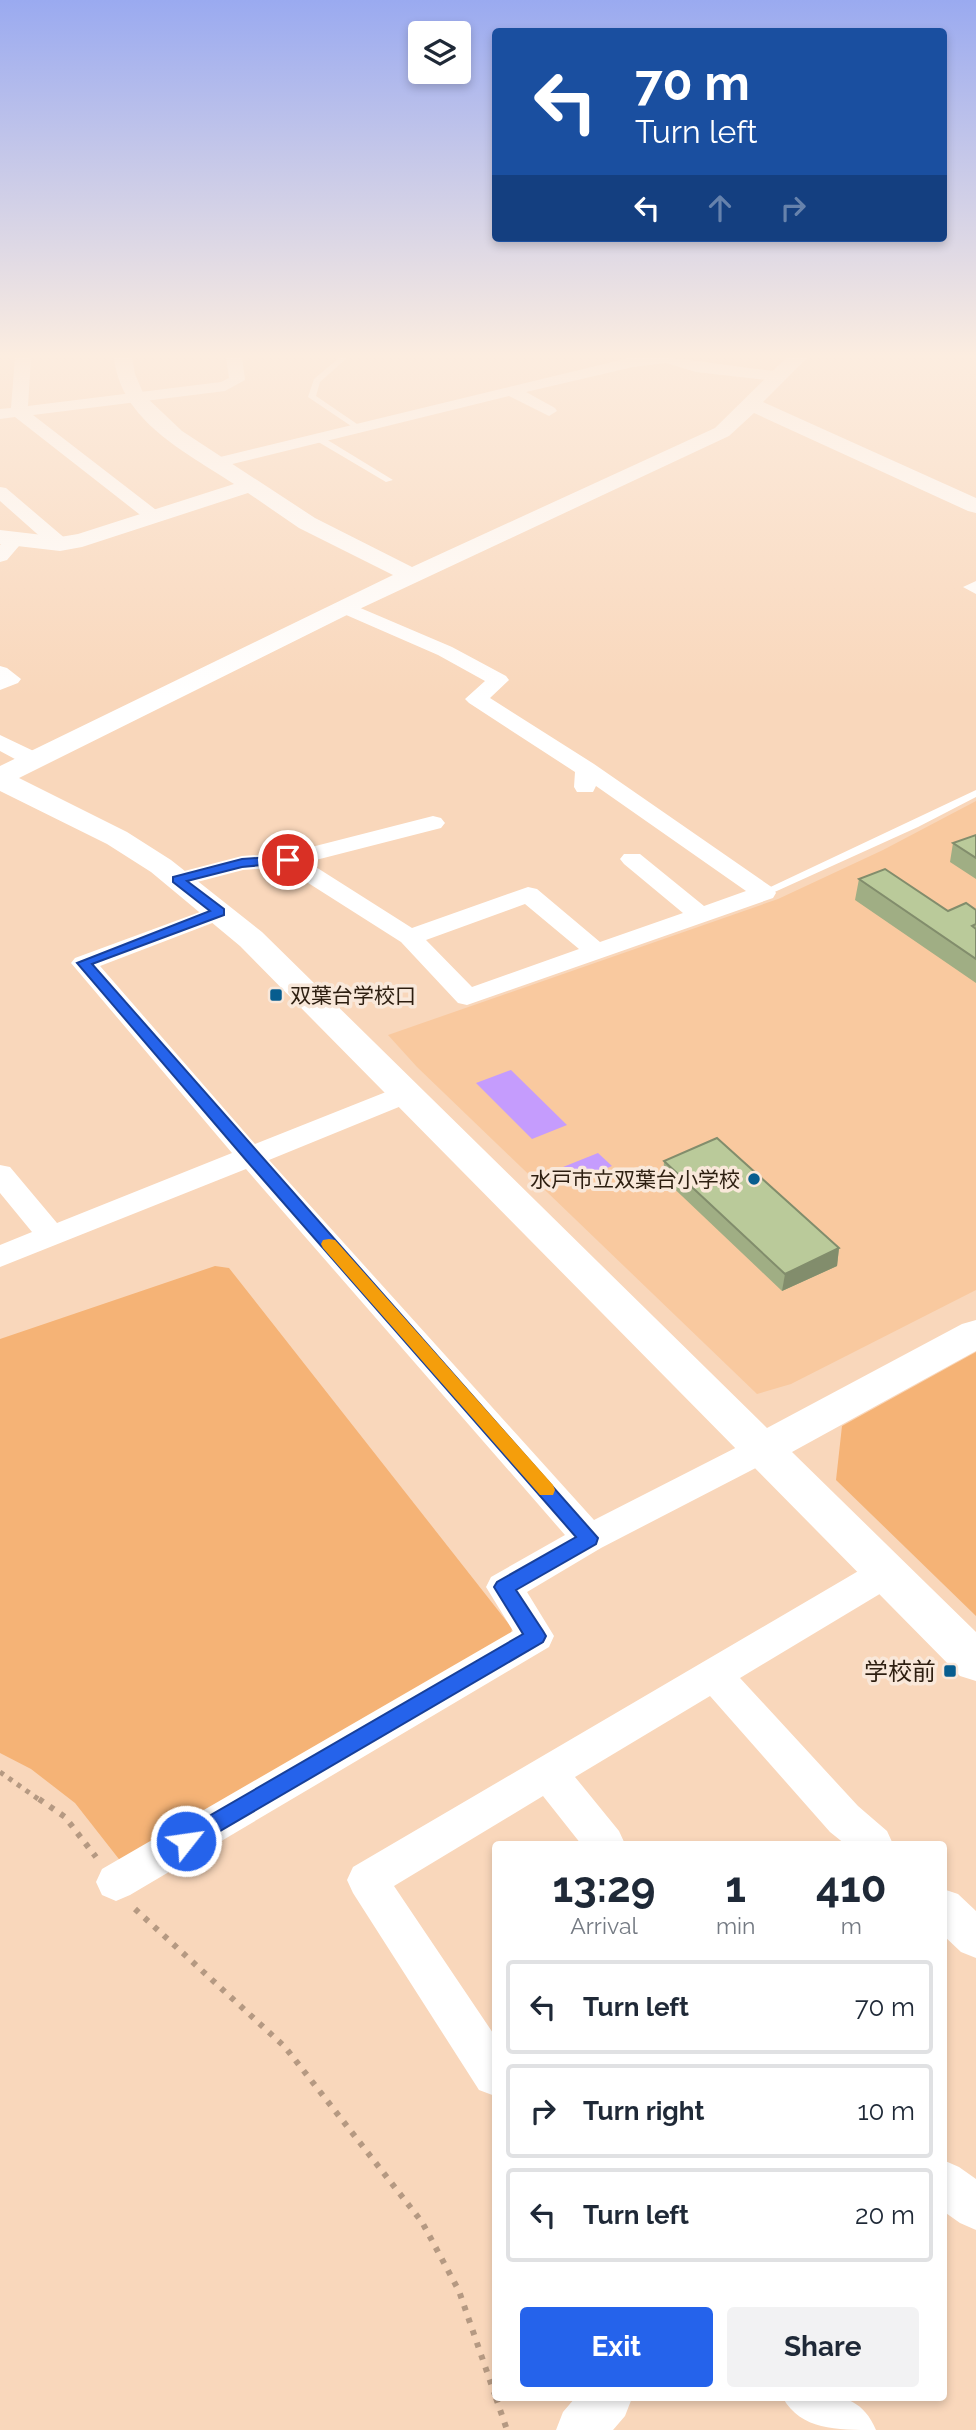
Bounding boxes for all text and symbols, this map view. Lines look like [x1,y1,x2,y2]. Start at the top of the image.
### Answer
map controls [408,21,471,84]
button: layers [408,21,471,84]
text: 70 m [635,54,750,111]
icon: left [520,56,611,147]
text: Turn left [635,113,757,150]
icon: left [628,189,666,227]
icon: ahead [701,189,739,227]
icon: right [774,189,812,227]
pin [258,830,318,890]
icon: arrive [269,841,307,879]
place label: 双葉台学校口 [290,983,416,1008]
marker: 双葉台学校口 [268,987,284,1003]
place label: 水戸市立双葉台小学校 [530,1167,740,1192]
marker: 水戸市立双葉台小学校 [746,1171,762,1187]
place label: 学校前 [864,1657,936,1686]
marker: 学校前 [942,1663,958,1679]
position arrow [149,1804,223,1878]
text: 13:29 [552,1863,655,1912]
text: 1 [725,1863,746,1912]
text: 410 [816,1863,886,1912]
text: Arrival [570,1912,638,1939]
text: min [716,1912,755,1939]
text: m [841,1912,862,1939]
icon: left [524,1988,562,2026]
text: Turn left [583,1992,689,2022]
text: 70 m [855,1992,915,2022]
icon: right [524,2092,562,2130]
text: Turn right [583,2096,704,2126]
text: 10 m [857,2096,915,2126]
icon: left [524,2196,562,2234]
text: Turn left [583,2200,689,2230]
text: 20 m [855,2200,915,2230]
button: Exit [520,2307,713,2387]
button: Share [727,2307,919,2387]

